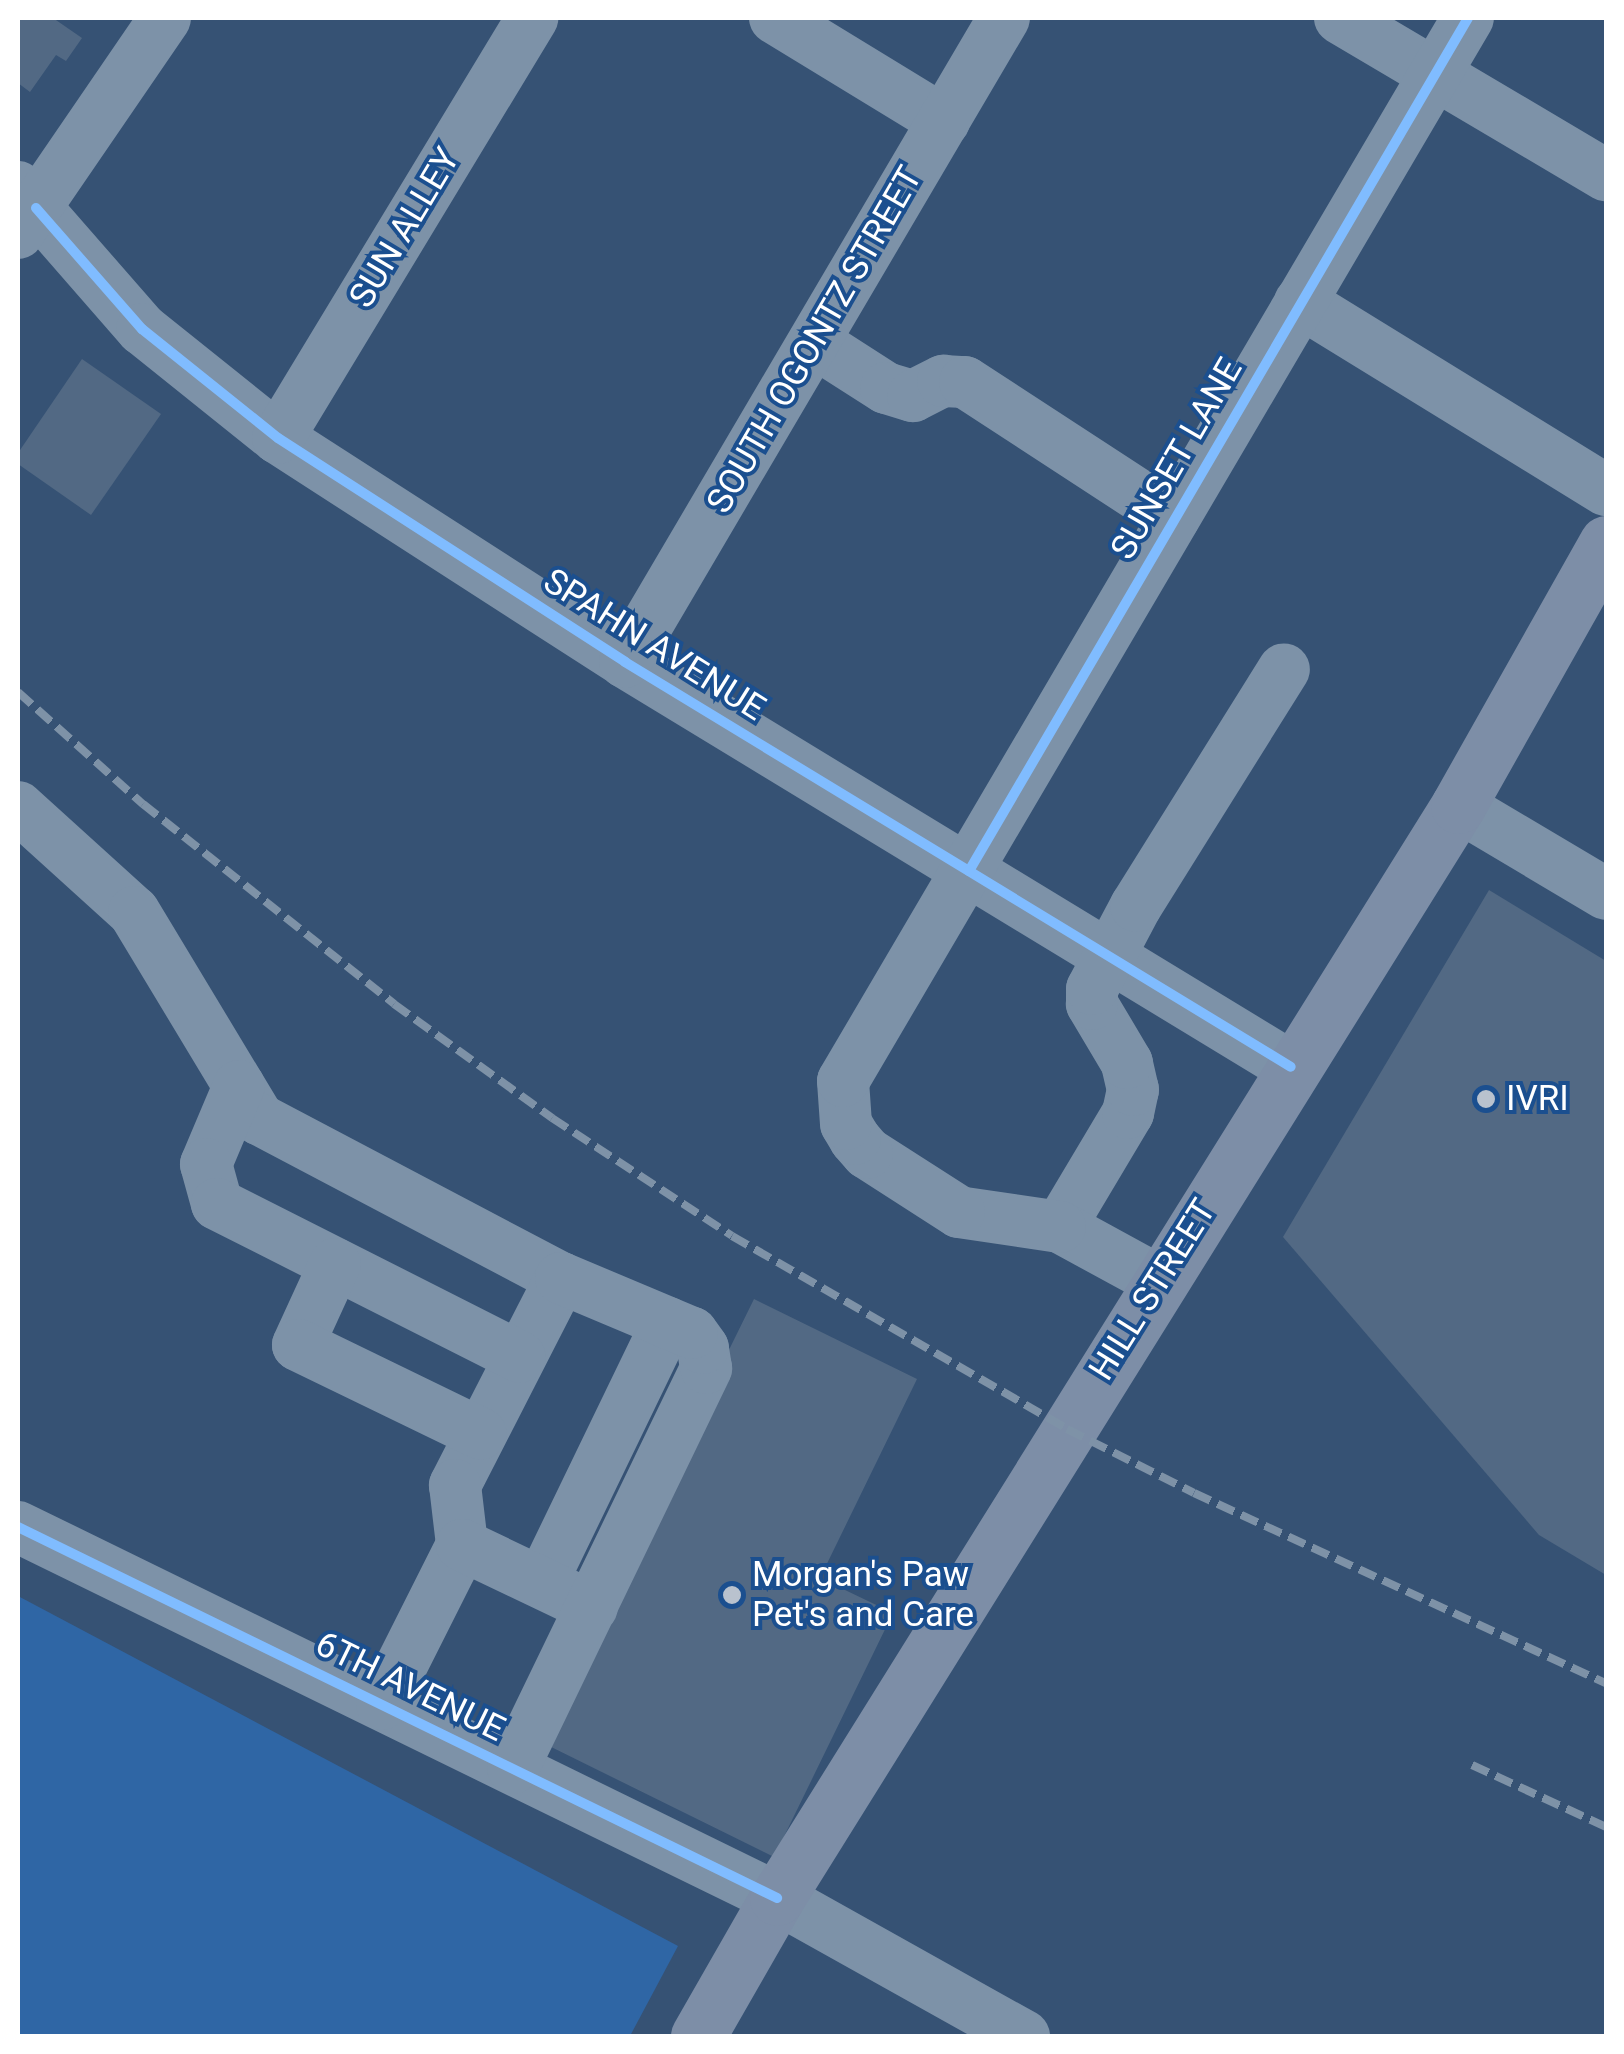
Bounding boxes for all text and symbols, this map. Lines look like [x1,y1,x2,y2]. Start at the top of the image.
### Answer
street label: SUN ALLEY [341,141,469,315]
street label: SOUTH OGONTZ STREET [698,159,932,521]
street label: SUNSET LANE [1102,351,1252,567]
street label: SPAHN AVENUE [536,560,772,730]
place label: IVRI [1506,1078,1569,1120]
marker: IVRI [1475,1088,1497,1110]
street label: HILL STREET [1081,1192,1225,1388]
place label: Morgan's Paw Pet's and Care [752,1554,974,1636]
marker: Morgan's Paw Pet's and Care [721,1584,743,1606]
street label: 6TH AVENUE [309,1623,511,1751]

